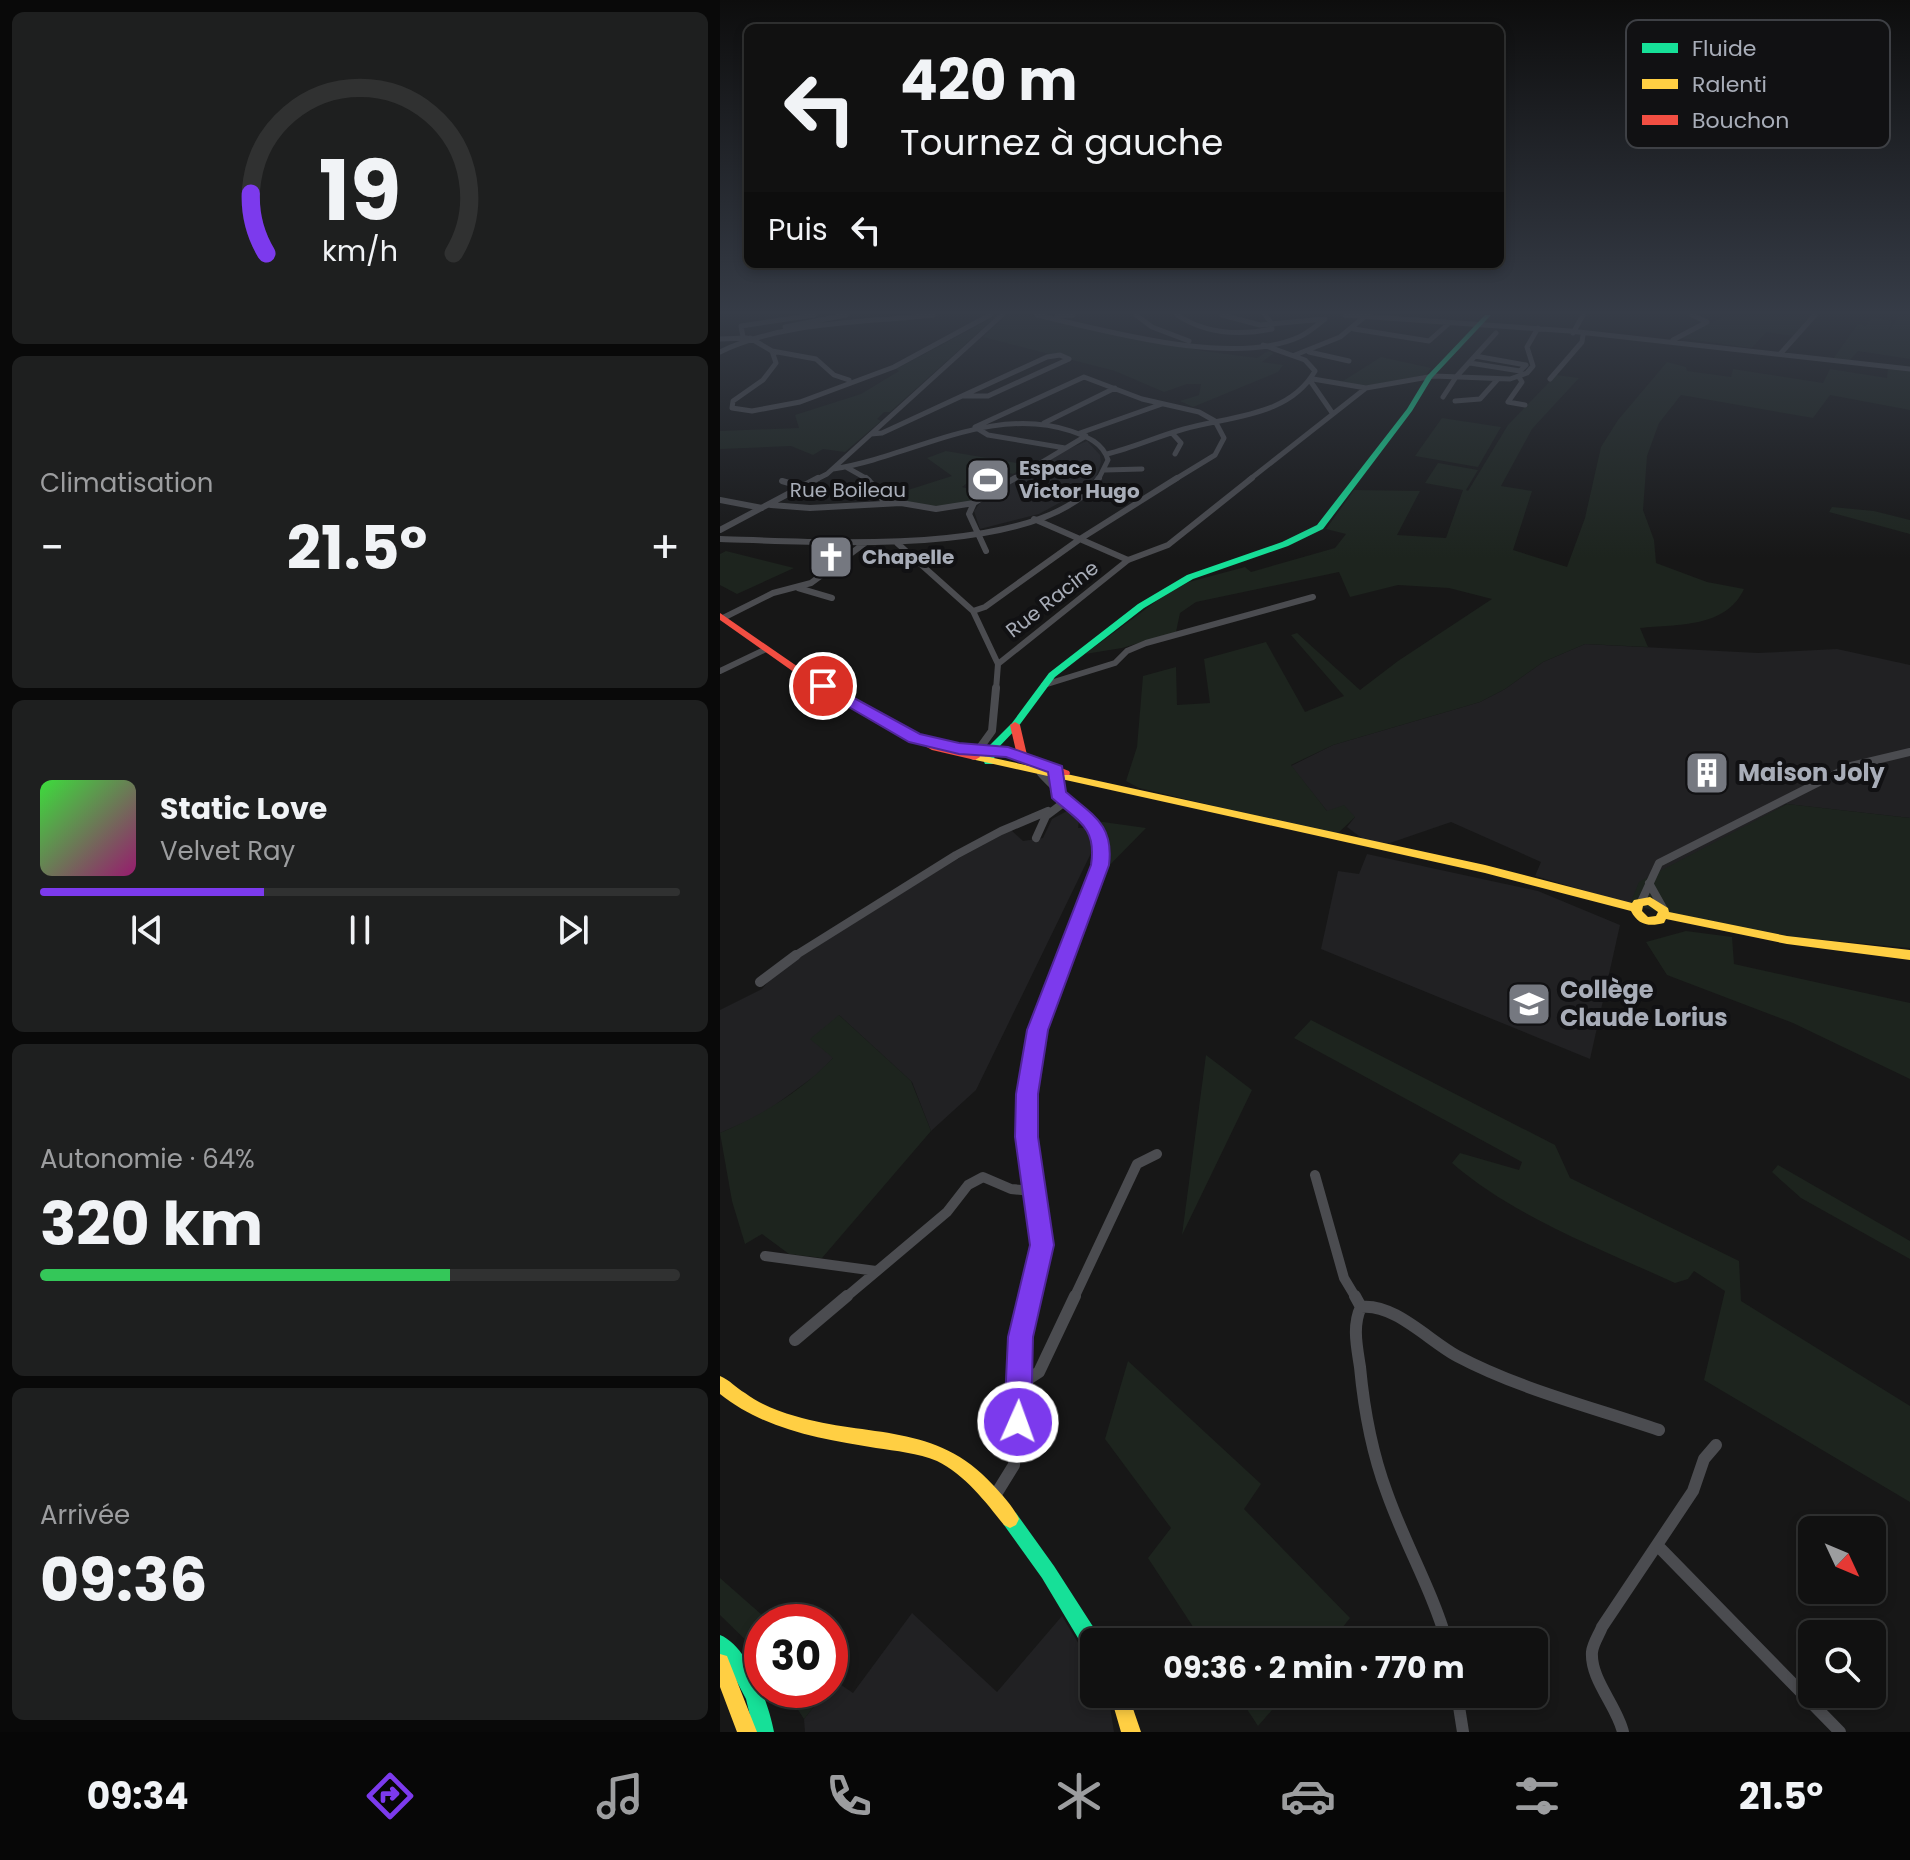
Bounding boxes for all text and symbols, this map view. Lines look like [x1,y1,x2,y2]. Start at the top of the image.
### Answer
legend [1626,20,1890,148]
text: Fluide [1692,33,1757,64]
text: 420 m [900,41,1078,120]
icon: left [768,56,872,160]
text: Ralenti [1692,69,1767,100]
text: Bouchon [1692,105,1789,136]
text: Tournez à gauche [900,117,1223,168]
text: 19 [319,133,401,249]
text: Puis [768,208,828,251]
icon: left [844,208,888,252]
text: km/h [322,231,398,271]
place label: Espace Victor Hugo [1019,454,1140,505]
sports icon: Espace Victor Hugo [964,456,1012,504]
text: Climatisation [40,465,213,501]
street label: Rue Boileau [790,476,906,504]
text: 21.5° [287,506,427,590]
text: − [40,517,64,578]
text: + [650,517,680,578]
church icon: Chapelle [807,533,855,581]
place label: Chapelle [862,543,954,571]
street label: Rue Racine [1000,554,1104,644]
pin [789,652,857,720]
icon: arrive [801,664,845,708]
building icon: Maison Joly [1683,749,1731,797]
place label: Maison Joly [1738,756,1886,789]
text: Static Love [160,787,327,830]
text: Velvet Ray [160,833,295,869]
icon: previous [125,908,169,952]
icon: pause [338,908,382,952]
icon: next [551,908,595,952]
place label: Collège Claude Lorius [1560,973,1728,1034]
school or university icon: Collège Claude Lorius [1505,980,1553,1028]
text: Autonomie · 64% [40,1141,255,1177]
text: 320 km [40,1182,263,1266]
position arrow [976,1380,1060,1464]
text: Arrivée [40,1497,130,1533]
north arrow [1798,1516,1886,1604]
map controls [1798,1516,1886,1708]
text: 09:36 [40,1538,208,1622]
speed limit sign: 30 [744,1604,848,1708]
button: search [1798,1620,1886,1708]
text: 09:36 · 2 min · 770 m [1163,1646,1465,1689]
icon: directions [362,1768,418,1824]
icon: music [592,1768,648,1824]
icon: phone [821,1768,877,1824]
icon: climate [1051,1768,1107,1824]
icon: car [1280,1768,1336,1824]
icon: filters [1509,1768,1565,1824]
text: 09:34 [87,1771,189,1822]
text: 21.5° [1739,1771,1823,1822]

